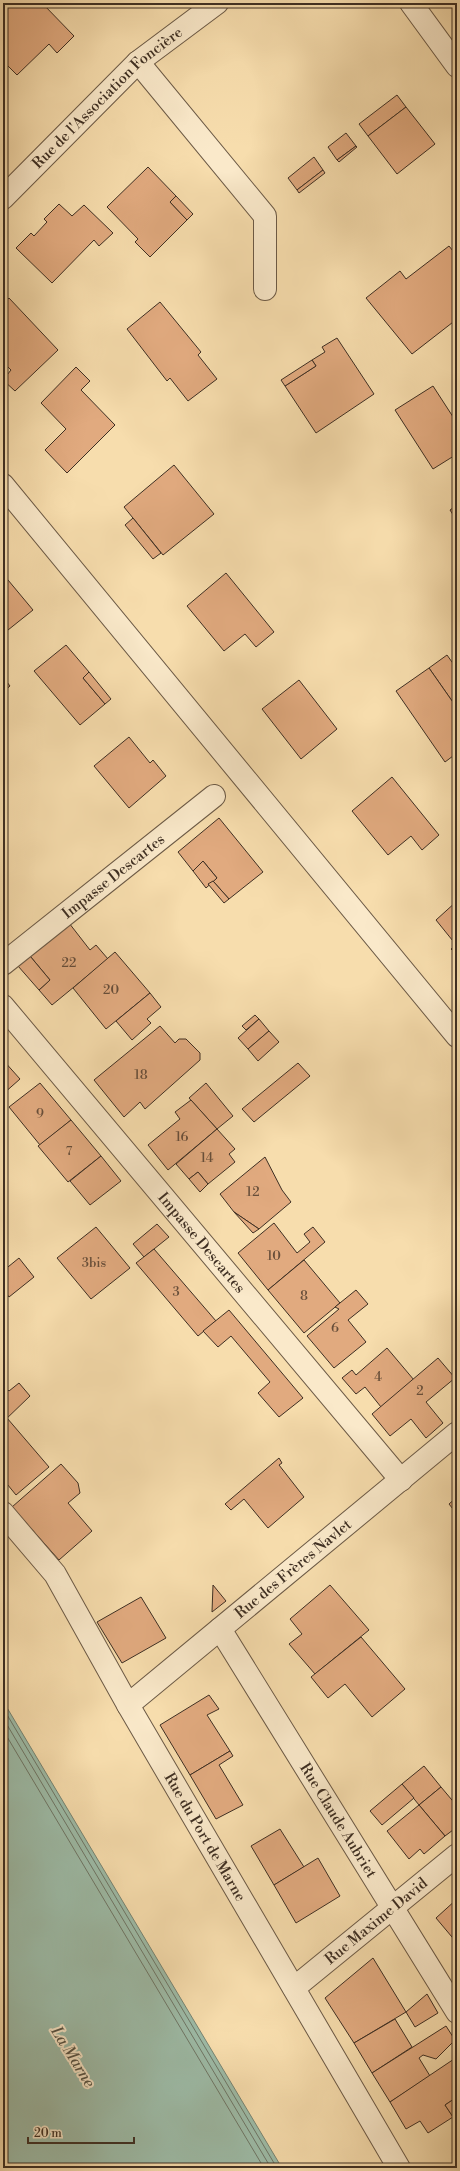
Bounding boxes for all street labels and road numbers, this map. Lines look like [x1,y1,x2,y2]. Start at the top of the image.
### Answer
street label: Rue de l'Association Foncière [28,23,186,173]
street label: Impasse Descartes [58,829,169,923]
street label: Impasse Descartes [154,1188,250,1297]
street label: Rue des Frères Navlet [231,1514,356,1622]
street label: Rue Claude Aubriet [296,1759,381,1882]
street label: Rue du Port de Marne [160,1769,250,1905]
street label: Rue Maxime David [321,1873,432,1968]

